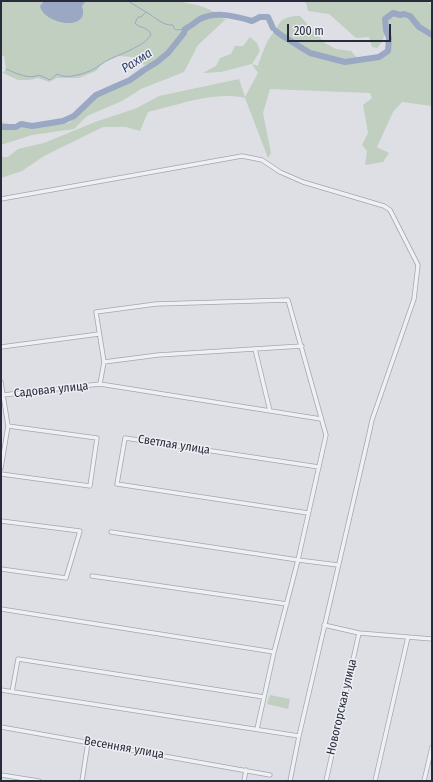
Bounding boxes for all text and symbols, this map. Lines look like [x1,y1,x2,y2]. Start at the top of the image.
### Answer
scale bar [289,16,393,42]
text: 200 m [294,24,324,38]
water label: Рахма [119,45,155,77]
street label: Садовая улица [13,379,89,401]
street label: Светлая улица [137,432,211,458]
street label: Новогорская улица [324,658,360,756]
street label: Весенняя улица [83,734,165,762]

